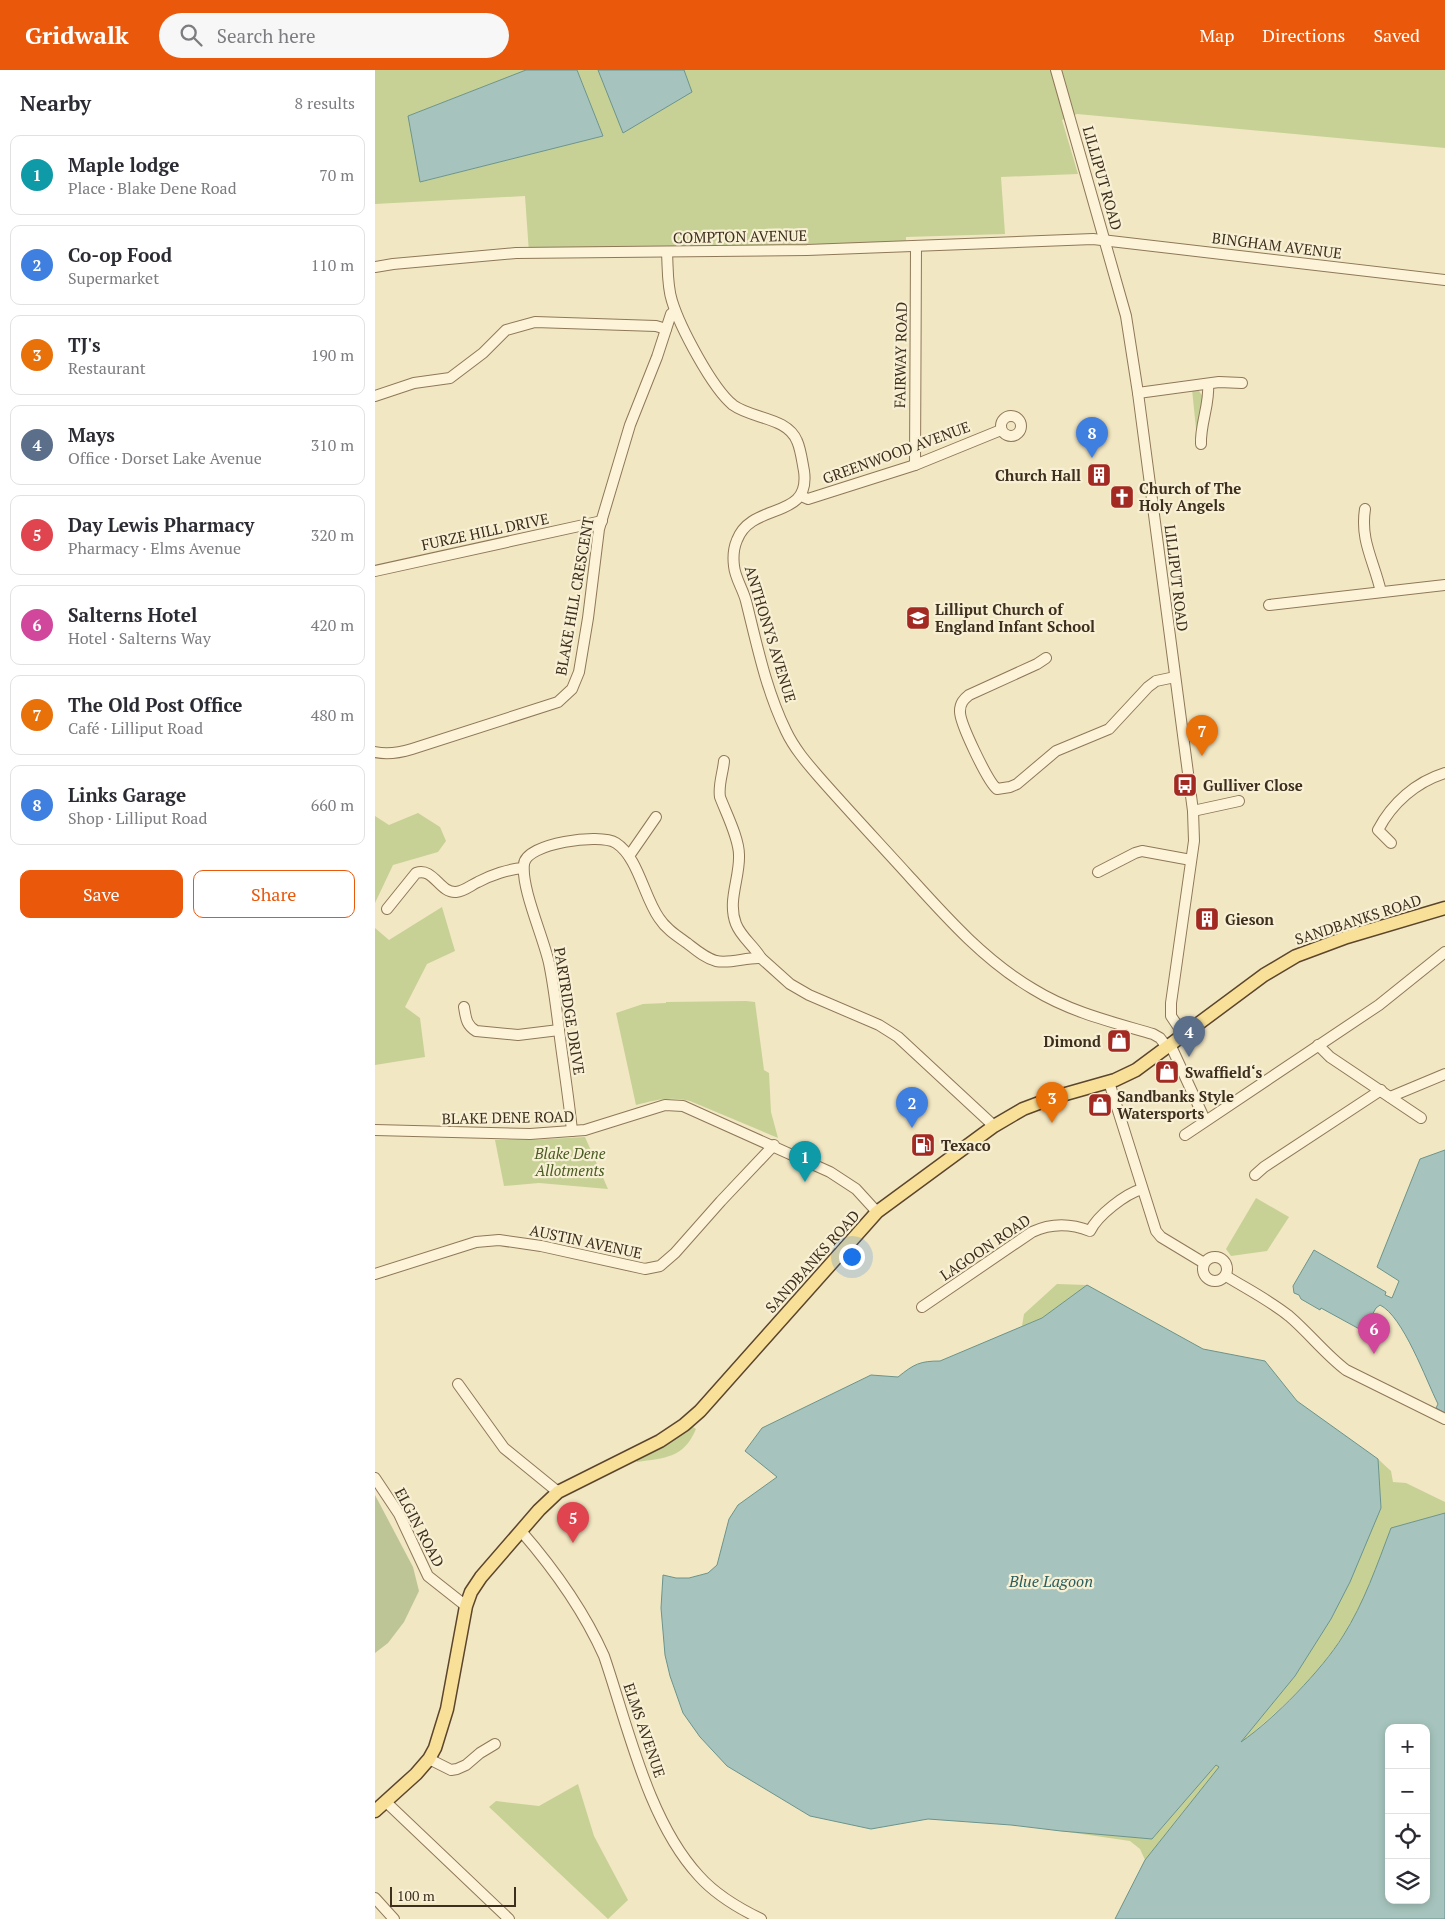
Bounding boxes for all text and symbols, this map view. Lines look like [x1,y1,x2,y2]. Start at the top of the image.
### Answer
search box [159,13,509,58]
text: Gridwalk [25,19,129,51]
icon: search [177,21,205,49]
text: Search here [217,23,316,48]
text: Map [1199,23,1234,47]
text: Directions [1262,23,1345,47]
text: Saved [1373,23,1420,47]
text: Nearby [20,89,91,117]
text: 8 results [295,92,355,114]
street label: LILLIPUT ROAD [1079,124,1127,232]
text: Maple lodge [68,152,179,177]
text: 1 [32,164,42,186]
text: 70 m [319,164,354,186]
text: Place · Blake Dene Road [68,177,237,199]
street label: COMPTON AVENUE [673,225,807,247]
street label: BINGHAM AVENUE [1211,227,1343,263]
text: Co-op Food [68,242,172,267]
text: 2 [32,254,42,276]
text: 110 m [311,254,354,276]
text: Supermarket [68,267,159,289]
street label: FAIRWAY ROAD [889,302,911,408]
text: TJ's [68,332,100,357]
text: 3 [32,344,42,366]
text: 190 m [311,344,354,366]
text: Restaurant [68,357,146,379]
street label: GREENWOOD AVENUE [820,416,972,488]
pin: 8 [1076,417,1108,458]
text: Mays [68,422,115,447]
text: 4 [32,434,42,456]
text: 310 m [311,434,354,456]
text: Office · Dorset Lake Avenue [68,447,262,469]
building icon: Church Hall [1086,462,1112,488]
place label: Church Hall [995,465,1081,485]
place label: Church of The Holy Angels [1139,478,1241,515]
church icon: Church of The Holy Angels [1109,484,1135,510]
street label: FURZE HILL DRIVE [419,508,551,554]
text: Day Lewis Pharmacy [68,512,254,537]
street label: BLAKE HILL CRESCENT [550,515,598,677]
street label: LILLIPUT ROAD [1161,523,1193,633]
text: 5 [32,524,42,546]
text: 320 m [311,524,354,546]
text: Pharmacy · Elms Avenue [68,537,241,559]
street label: ANTHONYS AVENUE [741,563,801,705]
place label: Lilliput Church of England Infant School [935,599,1095,636]
text: Salterns Hotel [68,602,197,627]
school or university icon: Lilliput Church of England Infant School [905,605,931,631]
text: 6 [32,614,42,636]
text: 420 m [311,614,354,636]
text: Hotel · Salterns Way [68,627,211,649]
text: The Old Post Office [68,692,243,717]
text: 7 [32,704,42,726]
text: 480 m [311,704,354,726]
pin: 7 [1186,715,1218,756]
text: Café · Lilliput Road [68,717,203,739]
bus stop icon: Gulliver Close [1172,772,1198,798]
place label: Gulliver Close [1203,775,1303,795]
text: Links Garage [68,782,186,807]
text: 8 [32,794,42,816]
text: 660 m [311,794,354,816]
text: Shop · Lilliput Road [68,807,207,829]
button: Save [20,870,183,918]
button: Share [193,870,355,918]
street label: SANDBANKS ROAD [1292,889,1424,949]
building icon: Gieson [1194,906,1220,932]
place label: Gieson [1225,909,1274,929]
street label: PARTRIDGE DRIVE [550,946,590,1076]
pin: 4 [1173,1016,1205,1057]
shop icon: Dimond [1106,1028,1132,1054]
place label: Dimond [1044,1031,1101,1051]
shop icon: Swaffield‘s [1154,1059,1180,1085]
place label: Swaffield‘s [1185,1062,1262,1082]
pin: 3 [1036,1082,1068,1123]
place label: Sandbanks Style Watersports [1117,1086,1234,1123]
pin: 2 [896,1087,928,1128]
shop icon: Sandbanks Style Watersports [1087,1092,1113,1118]
street label: BLAKE DENE ROAD [441,1106,575,1128]
fuel station icon: Texaco [910,1132,936,1158]
place label: Texaco [941,1135,991,1155]
pin: 1 [789,1141,821,1182]
park label: Blake Dene Allotments [533,1143,606,1180]
street label: SANDBANKS ROAD [760,1205,864,1317]
street label: LAGOON ROAD [936,1209,1034,1285]
street label: AUSTIN AVENUE [528,1219,644,1263]
your location [839,1244,865,1270]
pin: 6 [1358,1313,1390,1354]
street label: ELGIN ROAD [391,1484,449,1570]
pin: 5 [557,1502,589,1543]
water label: Blue Lagoon [1008,1570,1093,1592]
street label: ELMS AVENUE [619,1680,671,1780]
map controls [1385,1724,1430,1904]
button: + [1385,1724,1430,1769]
button: − [1385,1769,1430,1814]
button: locate [1385,1814,1430,1859]
button: layers [1385,1859,1430,1904]
scale bar [390,1884,516,1907]
text: 100 m [397,1886,435,1905]

